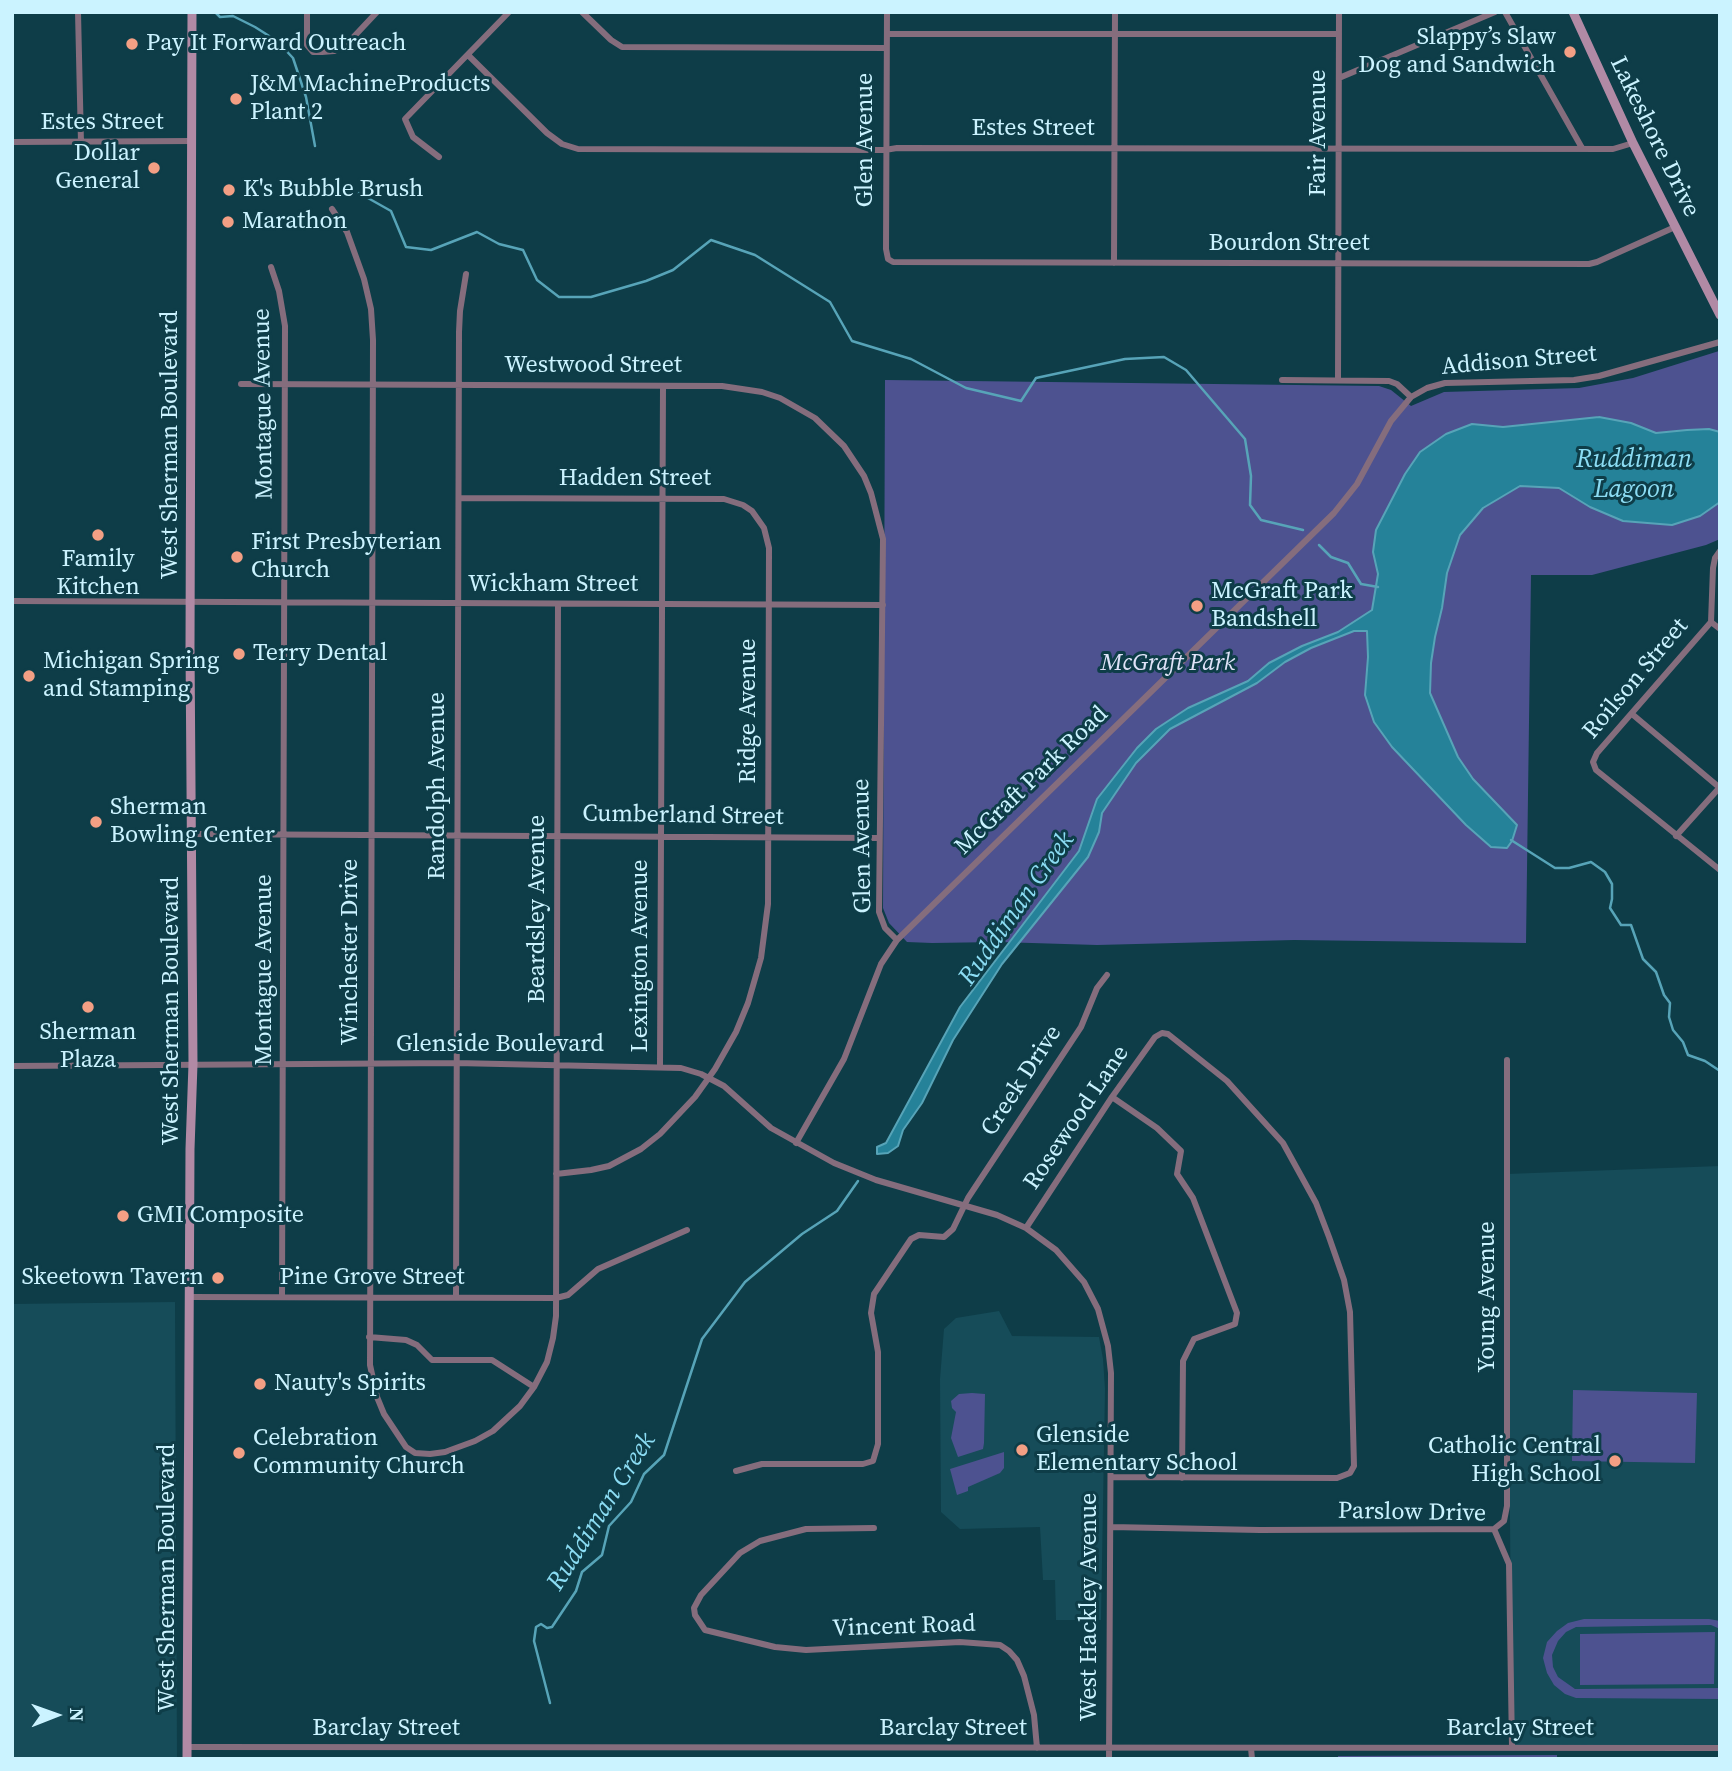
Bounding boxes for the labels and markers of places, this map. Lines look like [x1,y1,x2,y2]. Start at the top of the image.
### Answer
place label: Slappy’s Slaw Dog and Sandwich [1358,24,1556,80]
place label: Pay It Forward Outreach [146,30,406,58]
marker: Pay It Forward Outreach [124,36,140,52]
marker: Slappy’s Slaw Dog and Sandwich [1562,44,1578,60]
place label: J&M MachineProducts Plant 2 [250,71,490,127]
marker: J&M MachineProducts Plant 2 [228,91,244,107]
place label: Dollar General [55,140,140,196]
marker: Dollar General [146,160,162,176]
place label: K's Bubble Brush [243,176,423,204]
marker: K's Bubble Brush [221,182,237,198]
place label: Marathon [242,208,347,236]
marker: Marathon [220,214,236,230]
marker: Family Kitchen [90,527,106,543]
place label: First Presbyterian Church [251,529,442,585]
place label: Family Kitchen [56,546,140,602]
marker: First Presbyterian Church [229,549,245,565]
place label: McGraft Park Bandshell [1211,578,1353,634]
marker: McGraft Park Bandshell [1189,598,1205,614]
place label: Terry Dental [253,640,387,668]
marker: Terry Dental [231,646,247,662]
place label: Michigan Spring and Stamping [43,648,219,704]
marker: Michigan Spring and Stamping [21,668,37,684]
place label: Sherman Bowling Center [110,794,275,850]
marker: Sherman Bowling Center [88,814,104,830]
marker: Sherman Plaza [80,999,96,1015]
place label: Sherman Plaza [39,1019,137,1075]
place label: GMI Composite [137,1202,304,1230]
marker: GMI Composite [115,1208,131,1224]
place label: Skeetown Tavern [22,1264,204,1292]
marker: Skeetown Tavern [210,1270,226,1286]
place label: Nauty's Spirits [274,1370,426,1398]
marker: Nauty's Spirits [252,1376,268,1392]
place label: Glenside Elementary School [1036,1422,1238,1478]
place label: Celebration Community Church [253,1425,465,1481]
place label: Catholic Central High School [1428,1433,1601,1489]
marker: Glenside Elementary School [1014,1442,1030,1458]
marker: Celebration Community Church [231,1445,247,1461]
marker: Catholic Central High School [1607,1453,1623,1469]

